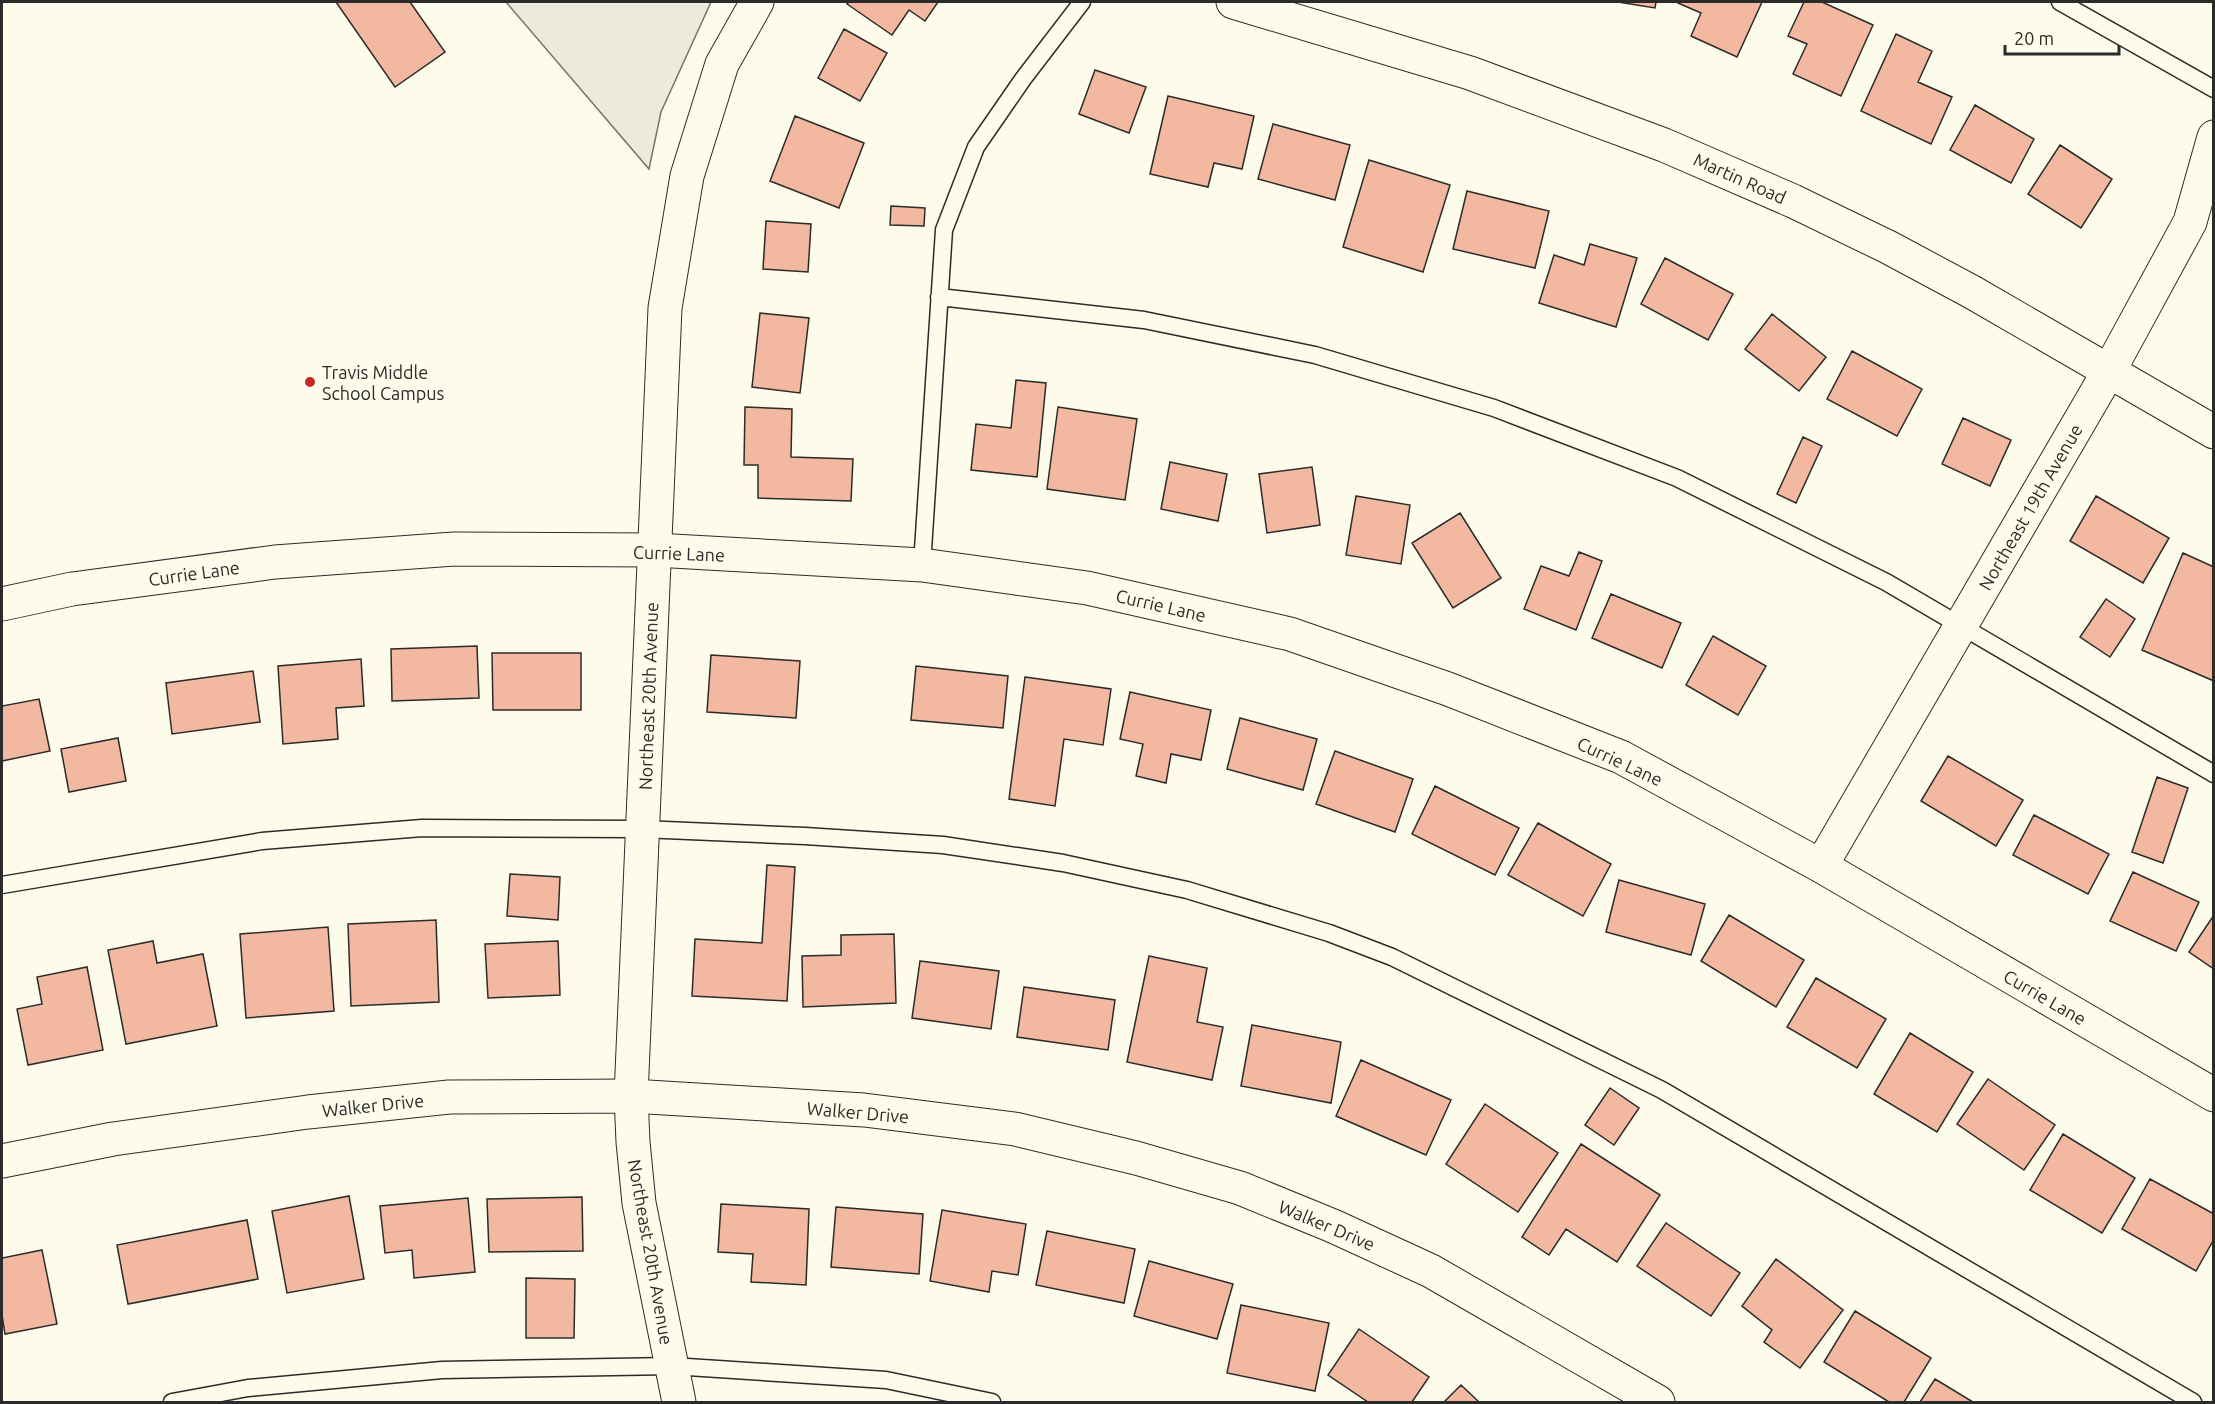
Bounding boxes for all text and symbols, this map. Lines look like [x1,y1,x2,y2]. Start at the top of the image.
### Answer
scale bar [2005,18,2119,56]
text: 20 m [2014,28,2054,48]
street label: Martin Road [1691,149,1789,207]
place label: Travis Middle School Campus [322,362,445,403]
marker: Travis Middle School Campus [303,375,317,389]
street label: Northeast 19th Avenue [1974,421,2086,593]
street label: Currie Lane [633,541,725,565]
street label: Currie Lane [147,557,241,589]
street label: Currie Lane [1114,585,1208,625]
street label: Northeast 20th Avenue [635,602,661,790]
street label: Currie Lane [1574,733,1666,789]
street label: Currie Lane [2000,965,2090,1029]
street label: Walker Drive [321,1090,425,1120]
street label: Walker Drive [806,1098,910,1126]
street label: Northeast 20th Avenue [625,1158,677,1346]
street label: Walker Drive [1276,1196,1378,1254]

